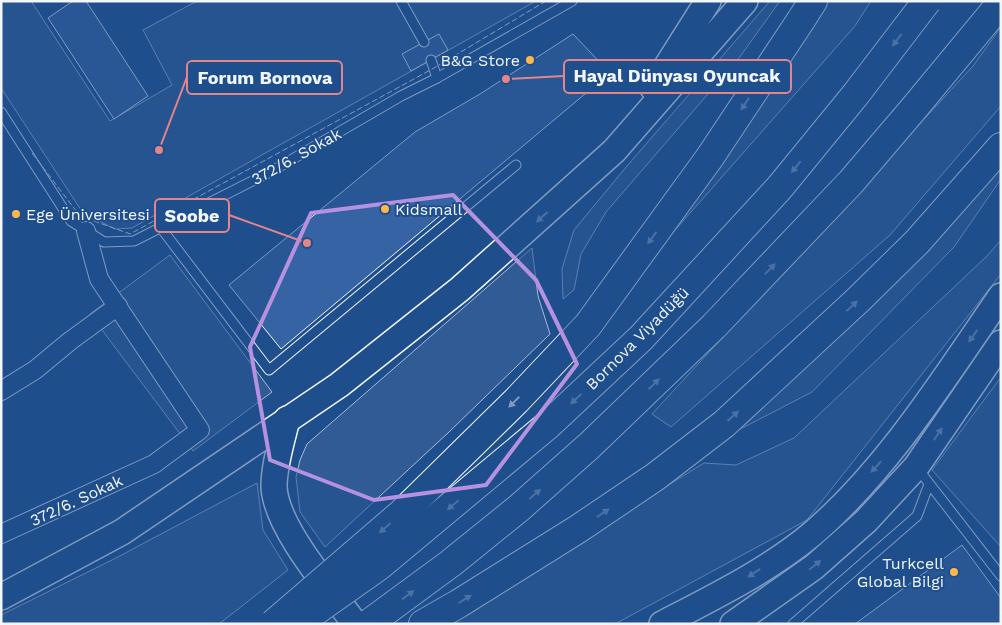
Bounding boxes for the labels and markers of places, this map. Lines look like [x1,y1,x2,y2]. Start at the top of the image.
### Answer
place label: B&G Store [440,51,520,70]
marker: B&G Store [524,54,536,66]
callout: Hayal Dünyası Oyuncak [564,60,791,93]
callout: Forum Bornova [187,61,342,94]
callout: Soobe [155,199,229,232]
place label: Kidsmall [395,200,462,219]
marker: Kidsmall [379,203,391,215]
place label: Ege Üniversitesi [26,205,150,224]
marker: Ege Üniversitesi [10,208,22,220]
place label: Turkcell Global Bilgi [857,554,944,591]
marker: Turkcell Global Bilgi [948,566,960,578]

